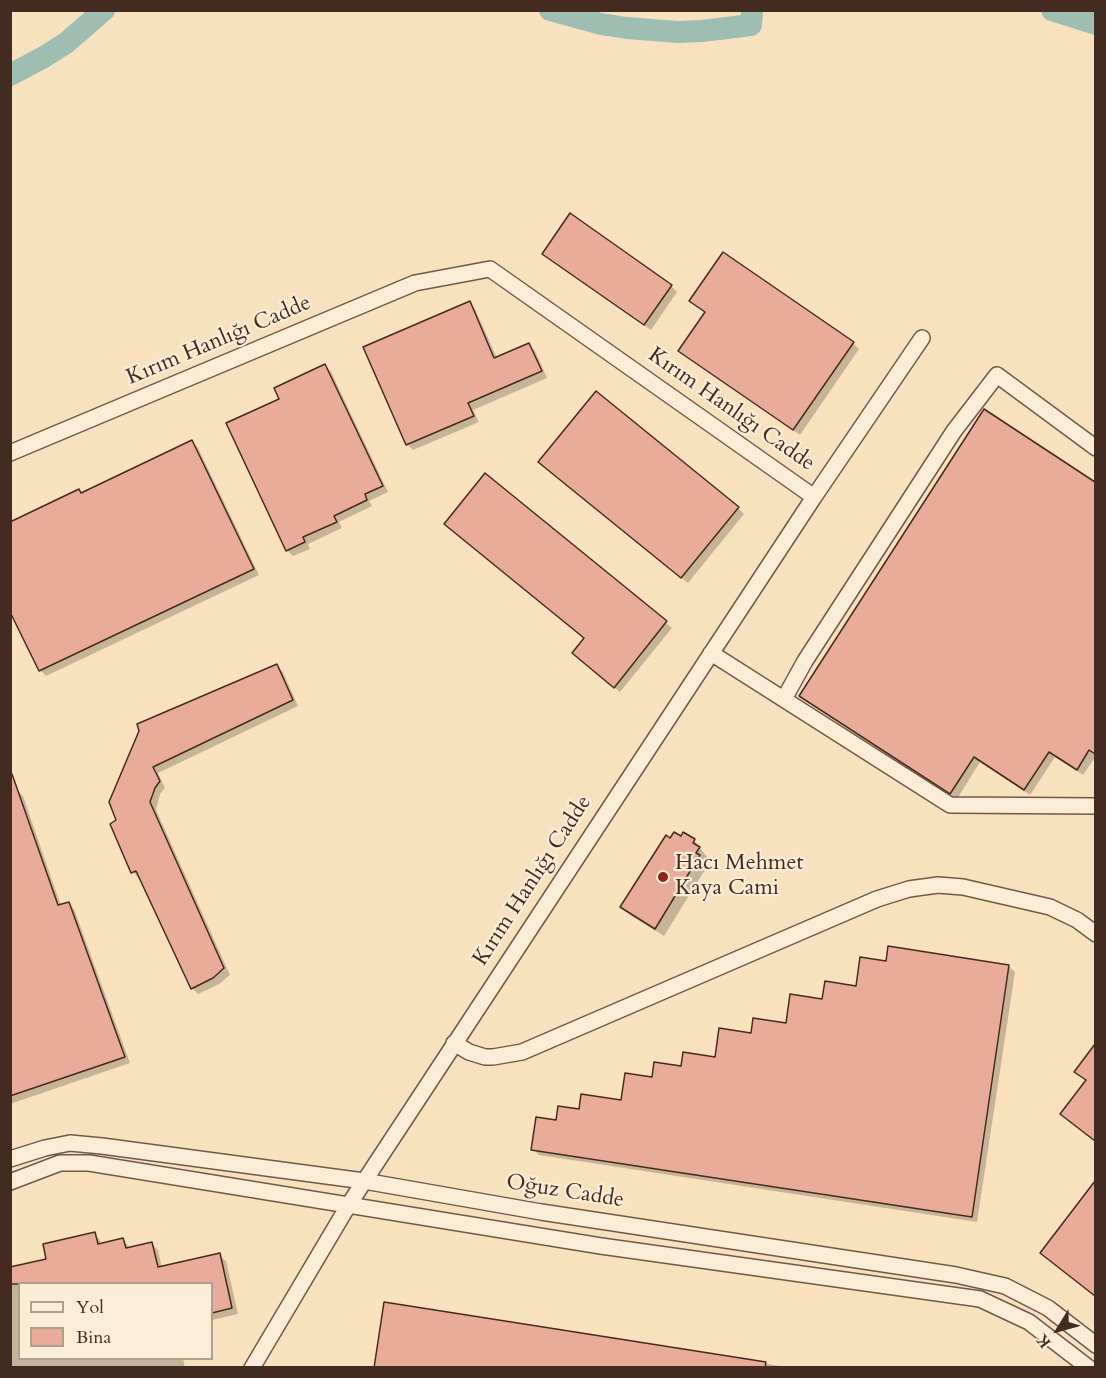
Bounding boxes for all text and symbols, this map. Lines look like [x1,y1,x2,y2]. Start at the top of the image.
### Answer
street label: Kırım Hanlığı Cadde [123,290,315,392]
street label: Kırım Hanlığı Cadde [642,343,820,477]
street label: Kırım Hanlığı Cadde [468,791,598,971]
place label: Hacı Mehmet Kaya Cami [675,851,803,902]
marker: Hacı Mehmet Kaya Cami [656,870,670,884]
street label: Oğuz Cadde [504,1170,626,1214]
legend [18,1282,213,1360]
text: Yol [76,1295,104,1320]
north arrow [1028,1300,1088,1360]
text: Bina [76,1325,111,1350]
text: K [1031,1329,1056,1353]

